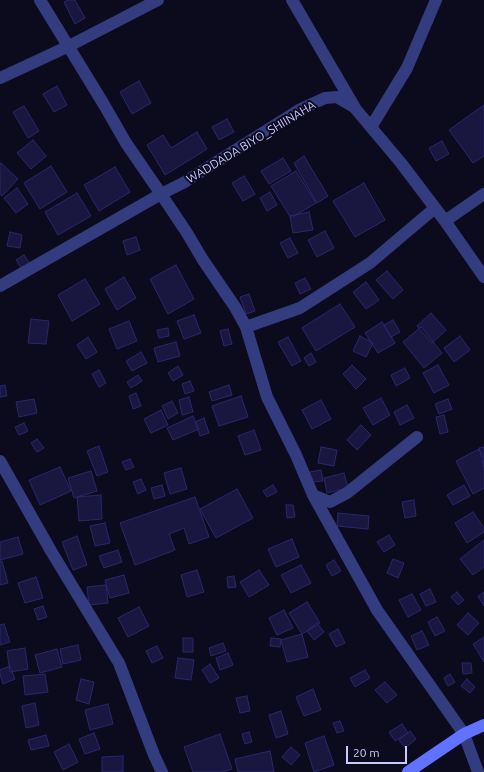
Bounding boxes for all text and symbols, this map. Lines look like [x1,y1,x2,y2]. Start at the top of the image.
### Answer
street label: WADDADA BIYO_SHIINAHA [184,98,318,186]
scale bar [348,738,409,764]
text: 20 m [353,746,380,759]

